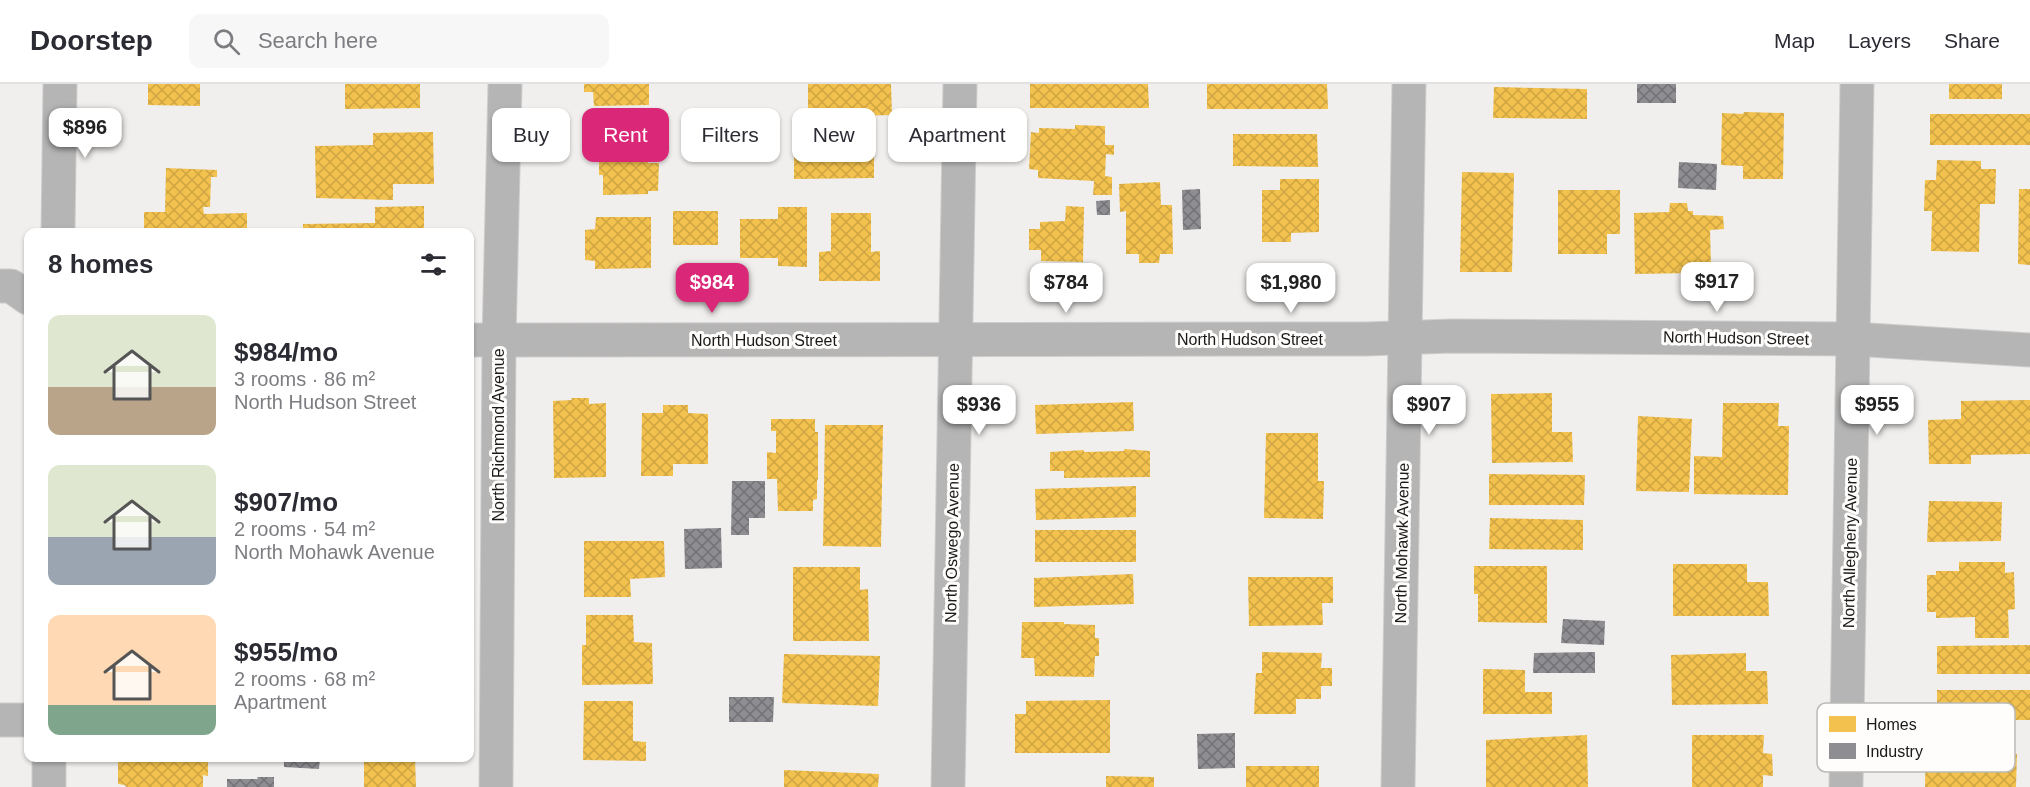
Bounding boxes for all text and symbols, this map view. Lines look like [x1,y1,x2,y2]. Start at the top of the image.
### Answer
search box [189,14,609,68]
text: Doorstep [30,25,153,56]
icon: search [210,25,243,58]
text: Search here [258,28,378,53]
text: Map [1774,29,1815,52]
text: Layers [1848,29,1911,52]
text: Share [1944,29,2000,52]
pin: $896 [49,108,121,159]
chip: Buy [492,108,570,162]
chip: Rent [582,108,669,162]
chip: Filters [681,108,780,162]
chip: New [792,108,876,162]
chip: Apartment [888,108,1027,162]
text: $896 [63,116,107,138]
icon: filters [417,248,450,281]
text: 8 homes [48,249,154,279]
pin: $917 [1681,262,1753,313]
pin: $984 [676,263,748,314]
pin: $784 [1030,263,1102,314]
pin: $1,980 [1242,263,1340,314]
text: $917 [1695,270,1739,292]
text: $984 [690,271,734,293]
text: $784 [1044,271,1088,293]
text: $1,980 [1260,271,1322,293]
street label: North Hudson Street [1663,328,1810,348]
street label: North Hudson Street [1177,331,1323,348]
street label: North Hudson Street [691,332,837,349]
text: $984/mo [234,337,338,367]
icon: home [96,339,168,411]
street label: North Richmond Avenue [490,348,507,522]
text: 3 rooms · 86 m² [234,368,375,390]
pin: $936 [943,385,1015,436]
pin: $907 [1393,385,1465,436]
pin: $955 [1841,385,1913,436]
text: North Hudson Street [234,391,416,413]
text: $936 [957,393,1001,415]
text: $907 [1407,393,1451,415]
text: $955 [1855,393,1899,415]
street label: North Allegheny Avenue [1840,458,1860,628]
street label: North Mohawk Avenue [1392,462,1412,623]
street label: North Oswego Avenue [942,463,962,623]
text: $907/mo [234,487,338,517]
icon: home [96,489,168,561]
text: 2 rooms · 54 m² [234,518,375,540]
text: North Mohawk Avenue [234,541,435,563]
text: $955/mo [234,637,338,667]
icon: home [96,639,168,711]
text: 2 rooms · 68 m² [234,668,375,690]
text: Apartment [234,691,326,713]
legend [1817,703,2015,772]
text: Homes [1866,716,1917,733]
text: Industry [1866,743,1923,760]

